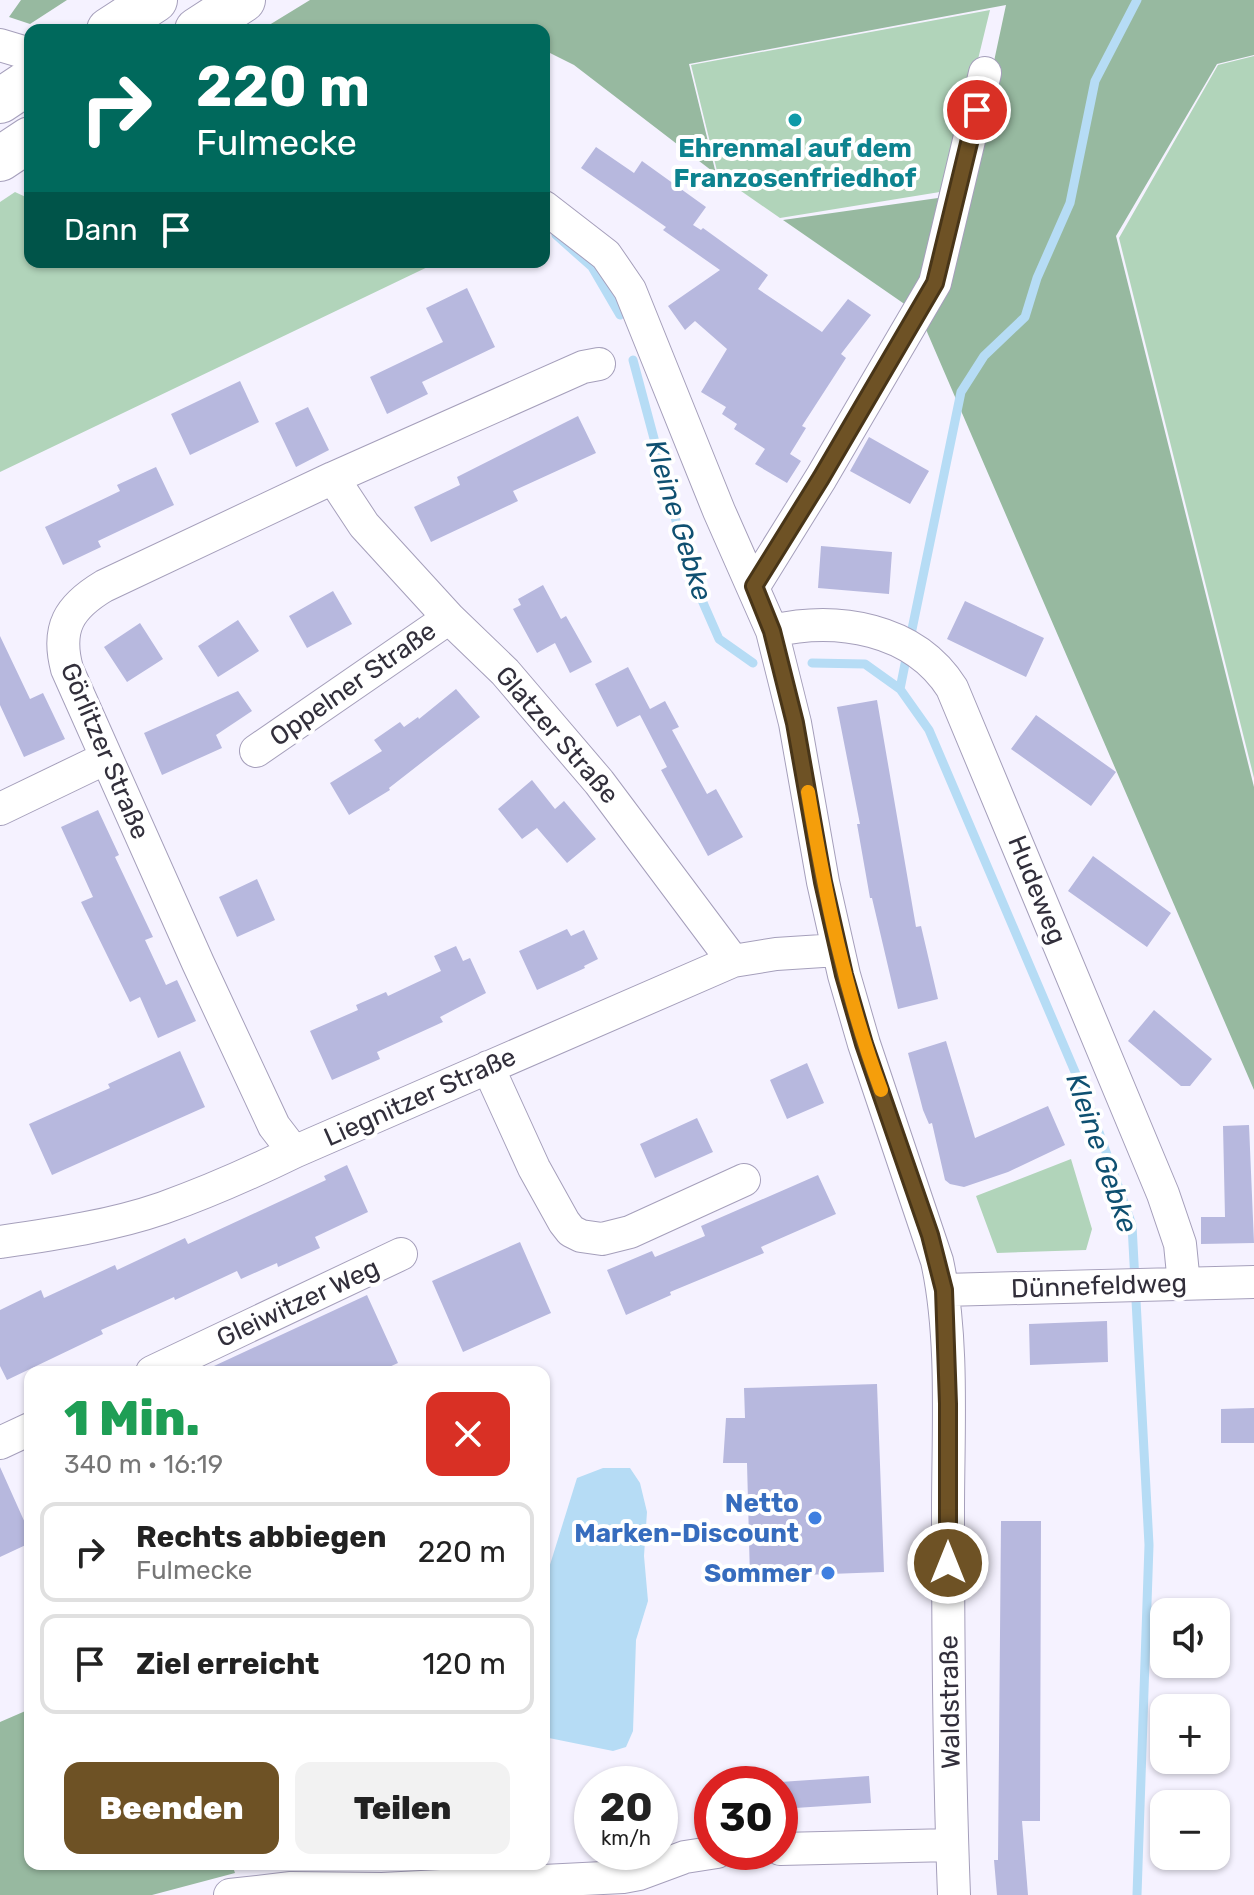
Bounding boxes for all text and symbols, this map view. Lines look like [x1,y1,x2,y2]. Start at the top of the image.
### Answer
text: 220 m [196,54,370,120]
icon: right [64,56,168,160]
pin [943,76,1011,144]
icon: arrive [955,88,999,132]
marker: Ehrenmal auf dem Franzosenfriedhof [786,111,804,129]
text: Fulmecke [196,121,357,164]
place label: Ehrenmal auf dem Franzosenfriedhof [674,133,917,194]
icon: arrive [154,208,198,252]
text: Dann [64,212,138,248]
water label: Kleine Gebke [639,436,719,605]
street label: Oppelner Straße [264,615,442,753]
street label: Görlitzer Straße [54,658,156,844]
street label: Glatzer Straße [489,660,625,810]
street label: Hudeweg [1001,831,1073,949]
street label: Liegnitzer Straße [319,1041,521,1153]
water label: Kleine Gebke [1059,1069,1145,1237]
street label: Gleiwitzer Weg [212,1252,384,1354]
street label: Dünnefeldweg [1010,1267,1188,1305]
text: 1 Min. [64,1390,200,1447]
button: close [426,1392,510,1476]
text: 340 m · 16:19 [64,1449,223,1480]
place label: Netto Marken-Discount [574,1488,799,1549]
marker: Netto Marken-Discount [806,1509,824,1527]
text: Rechts abbiegen [136,1519,386,1555]
position arrow [906,1521,990,1605]
icon: right [68,1530,112,1574]
text: 220 m [418,1534,506,1570]
text: Fulmecke [136,1555,252,1586]
place label: Sommer [704,1558,812,1589]
marker: Sommer [819,1564,837,1582]
map controls [1150,1598,1230,1870]
button: sound [1150,1598,1230,1678]
street label: Waldstraße [933,1635,967,1769]
icon: arrive [68,1642,112,1686]
text: Ziel erreicht [136,1646,319,1682]
text: 120 m [422,1646,506,1682]
button: + [1150,1694,1230,1774]
button: Beenden [64,1762,279,1854]
button: Teilen [295,1762,510,1854]
speed limit sign: 30 [694,1766,798,1870]
text: 20 [599,1784,653,1831]
button: − [1150,1790,1230,1870]
text: km/h [601,1826,651,1850]

